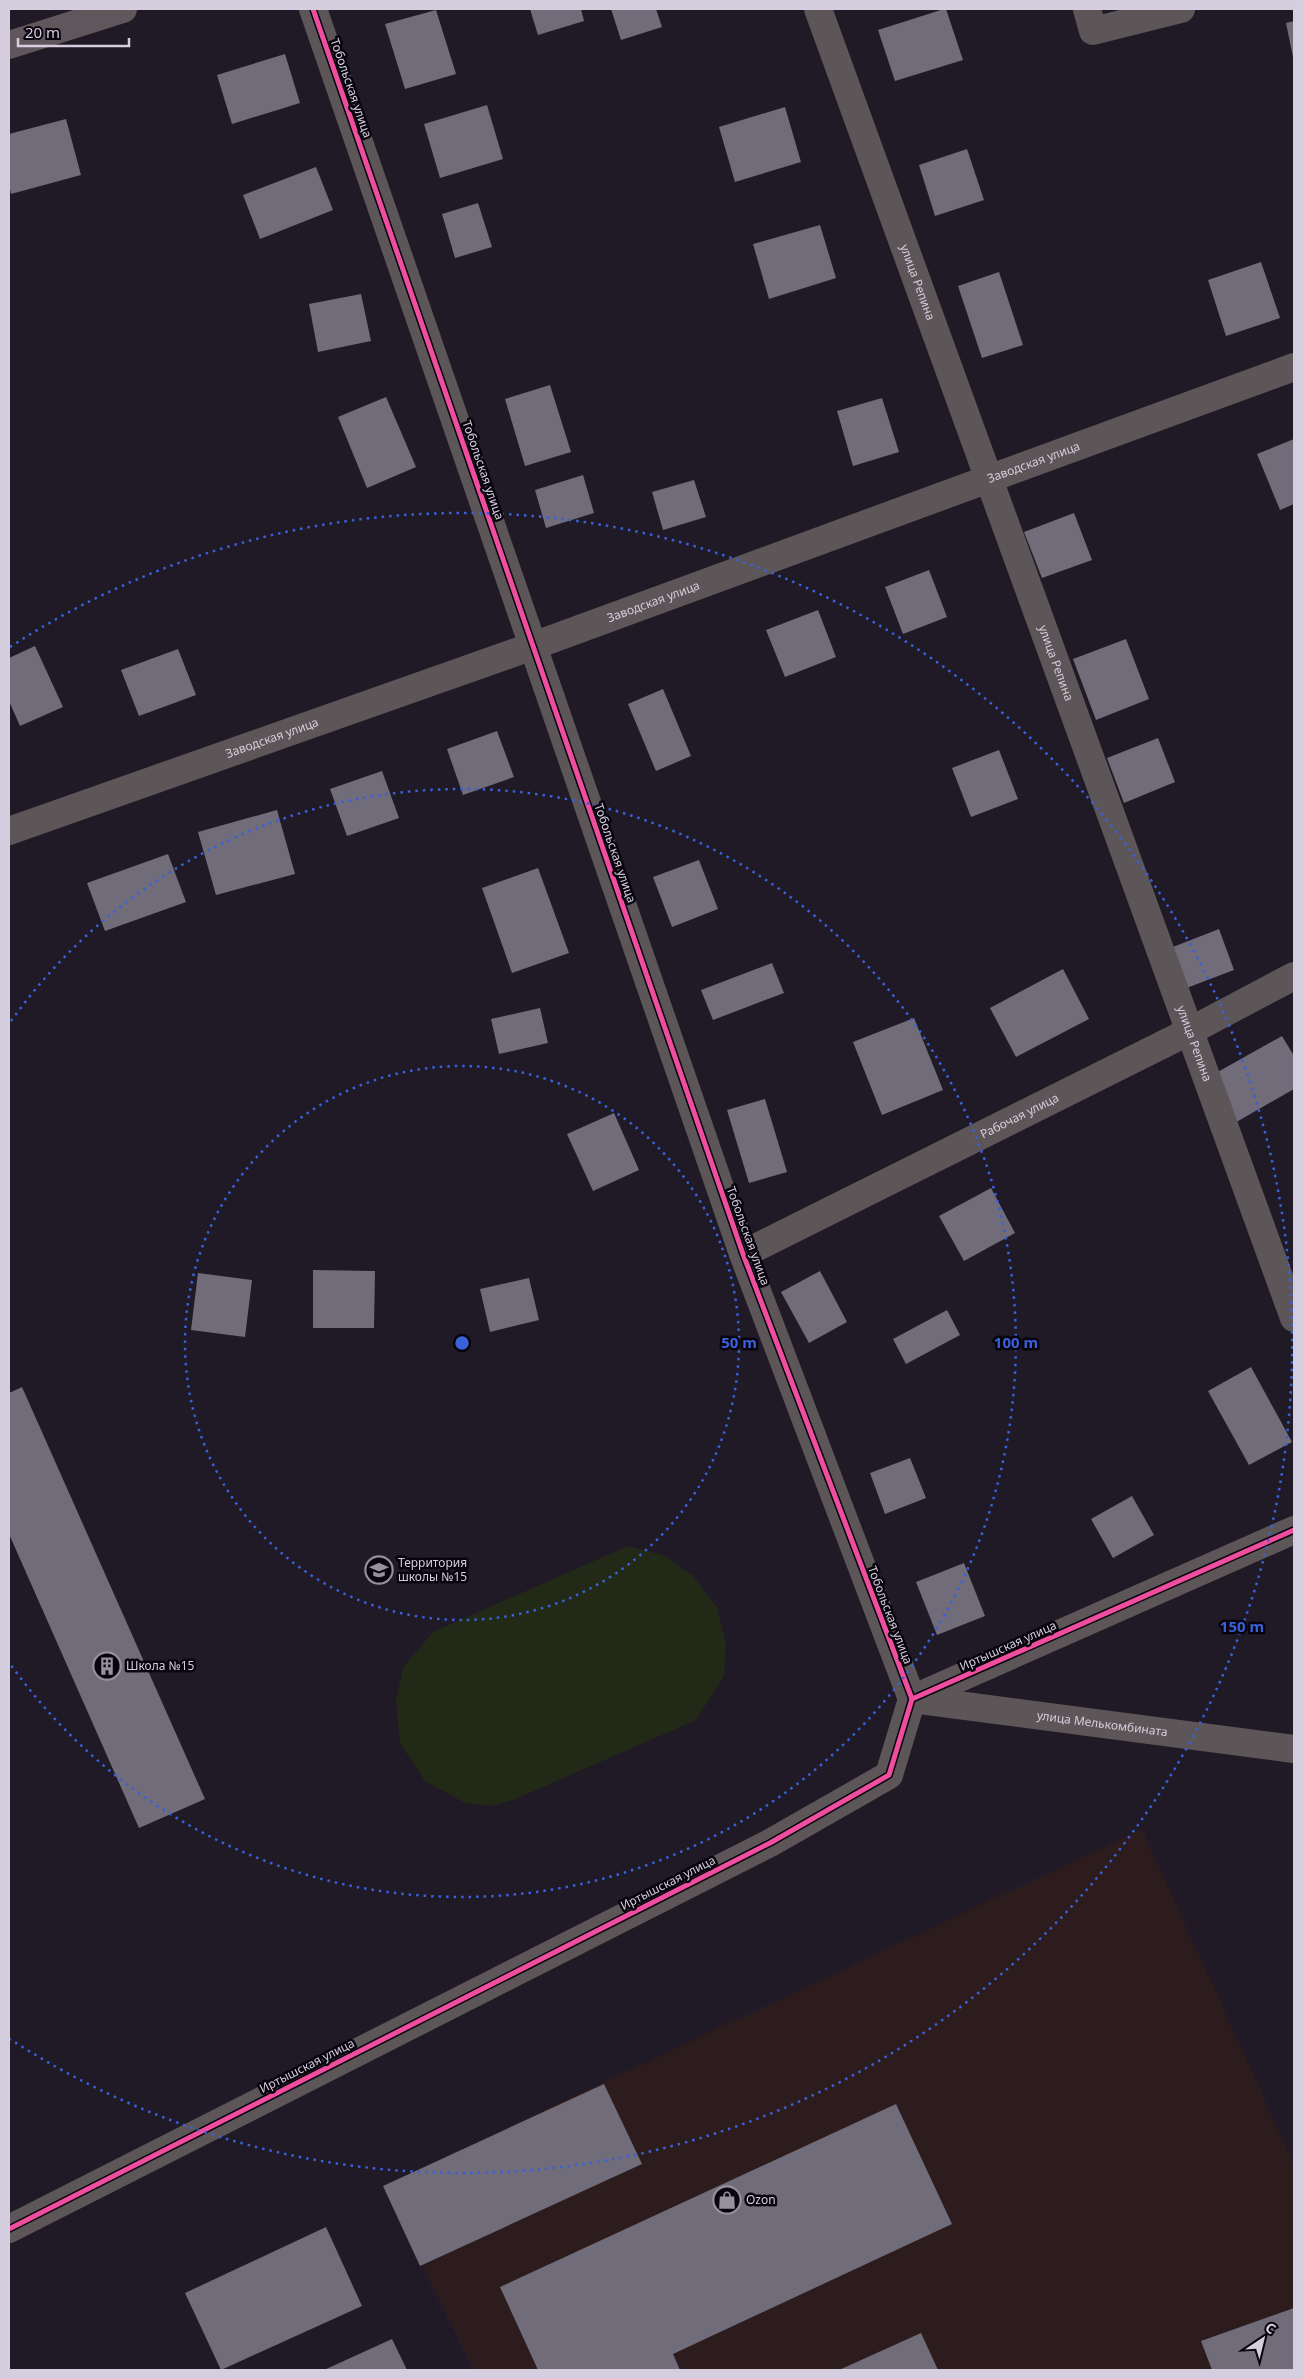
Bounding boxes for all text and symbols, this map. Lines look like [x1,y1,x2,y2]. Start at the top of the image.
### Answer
scale bar [18,15,129,47]
text: 20 m [25,22,60,42]
street label: Тобольская улица [327,36,376,140]
street label: улица Репина [896,242,940,323]
street label: Тобольская улица [459,418,508,522]
street label: Заводская улица [985,437,1082,487]
street label: Заводская улица [605,577,702,626]
street label: улица Репина [1035,623,1078,703]
street label: Заводская улица [223,713,321,762]
street label: Тобольская улица [591,801,640,905]
street label: улица Репина [1173,1003,1216,1084]
street label: Рабочая улица [977,1089,1061,1142]
street label: Тобольская улица [723,1184,774,1288]
text: 50 m [721,1332,757,1352]
text: 100 m [994,1332,1038,1352]
centre of rings [453,1334,471,1352]
place label: Территория школы №15 [398,1554,467,1585]
school or university icon: Территория школы №15 [364,1555,394,1585]
street label: Тобольская улица [864,1563,917,1666]
text: 150 m [1220,1616,1264,1636]
street label: Иртышская улица [957,1617,1059,1675]
building icon: Школа №15 [92,1651,122,1681]
place label: Школа №15 [126,1657,195,1674]
street label: улица Мелькомбината [1036,1706,1169,1740]
street label: Иртышская улица [617,1851,718,1914]
street label: Иртышская улица [256,2034,357,2097]
shop icon: Ozon [712,2185,742,2215]
place label: Ozon [746,2191,776,2208]
north arrow [1238,2314,1288,2364]
text: С [1262,2318,1280,2338]

